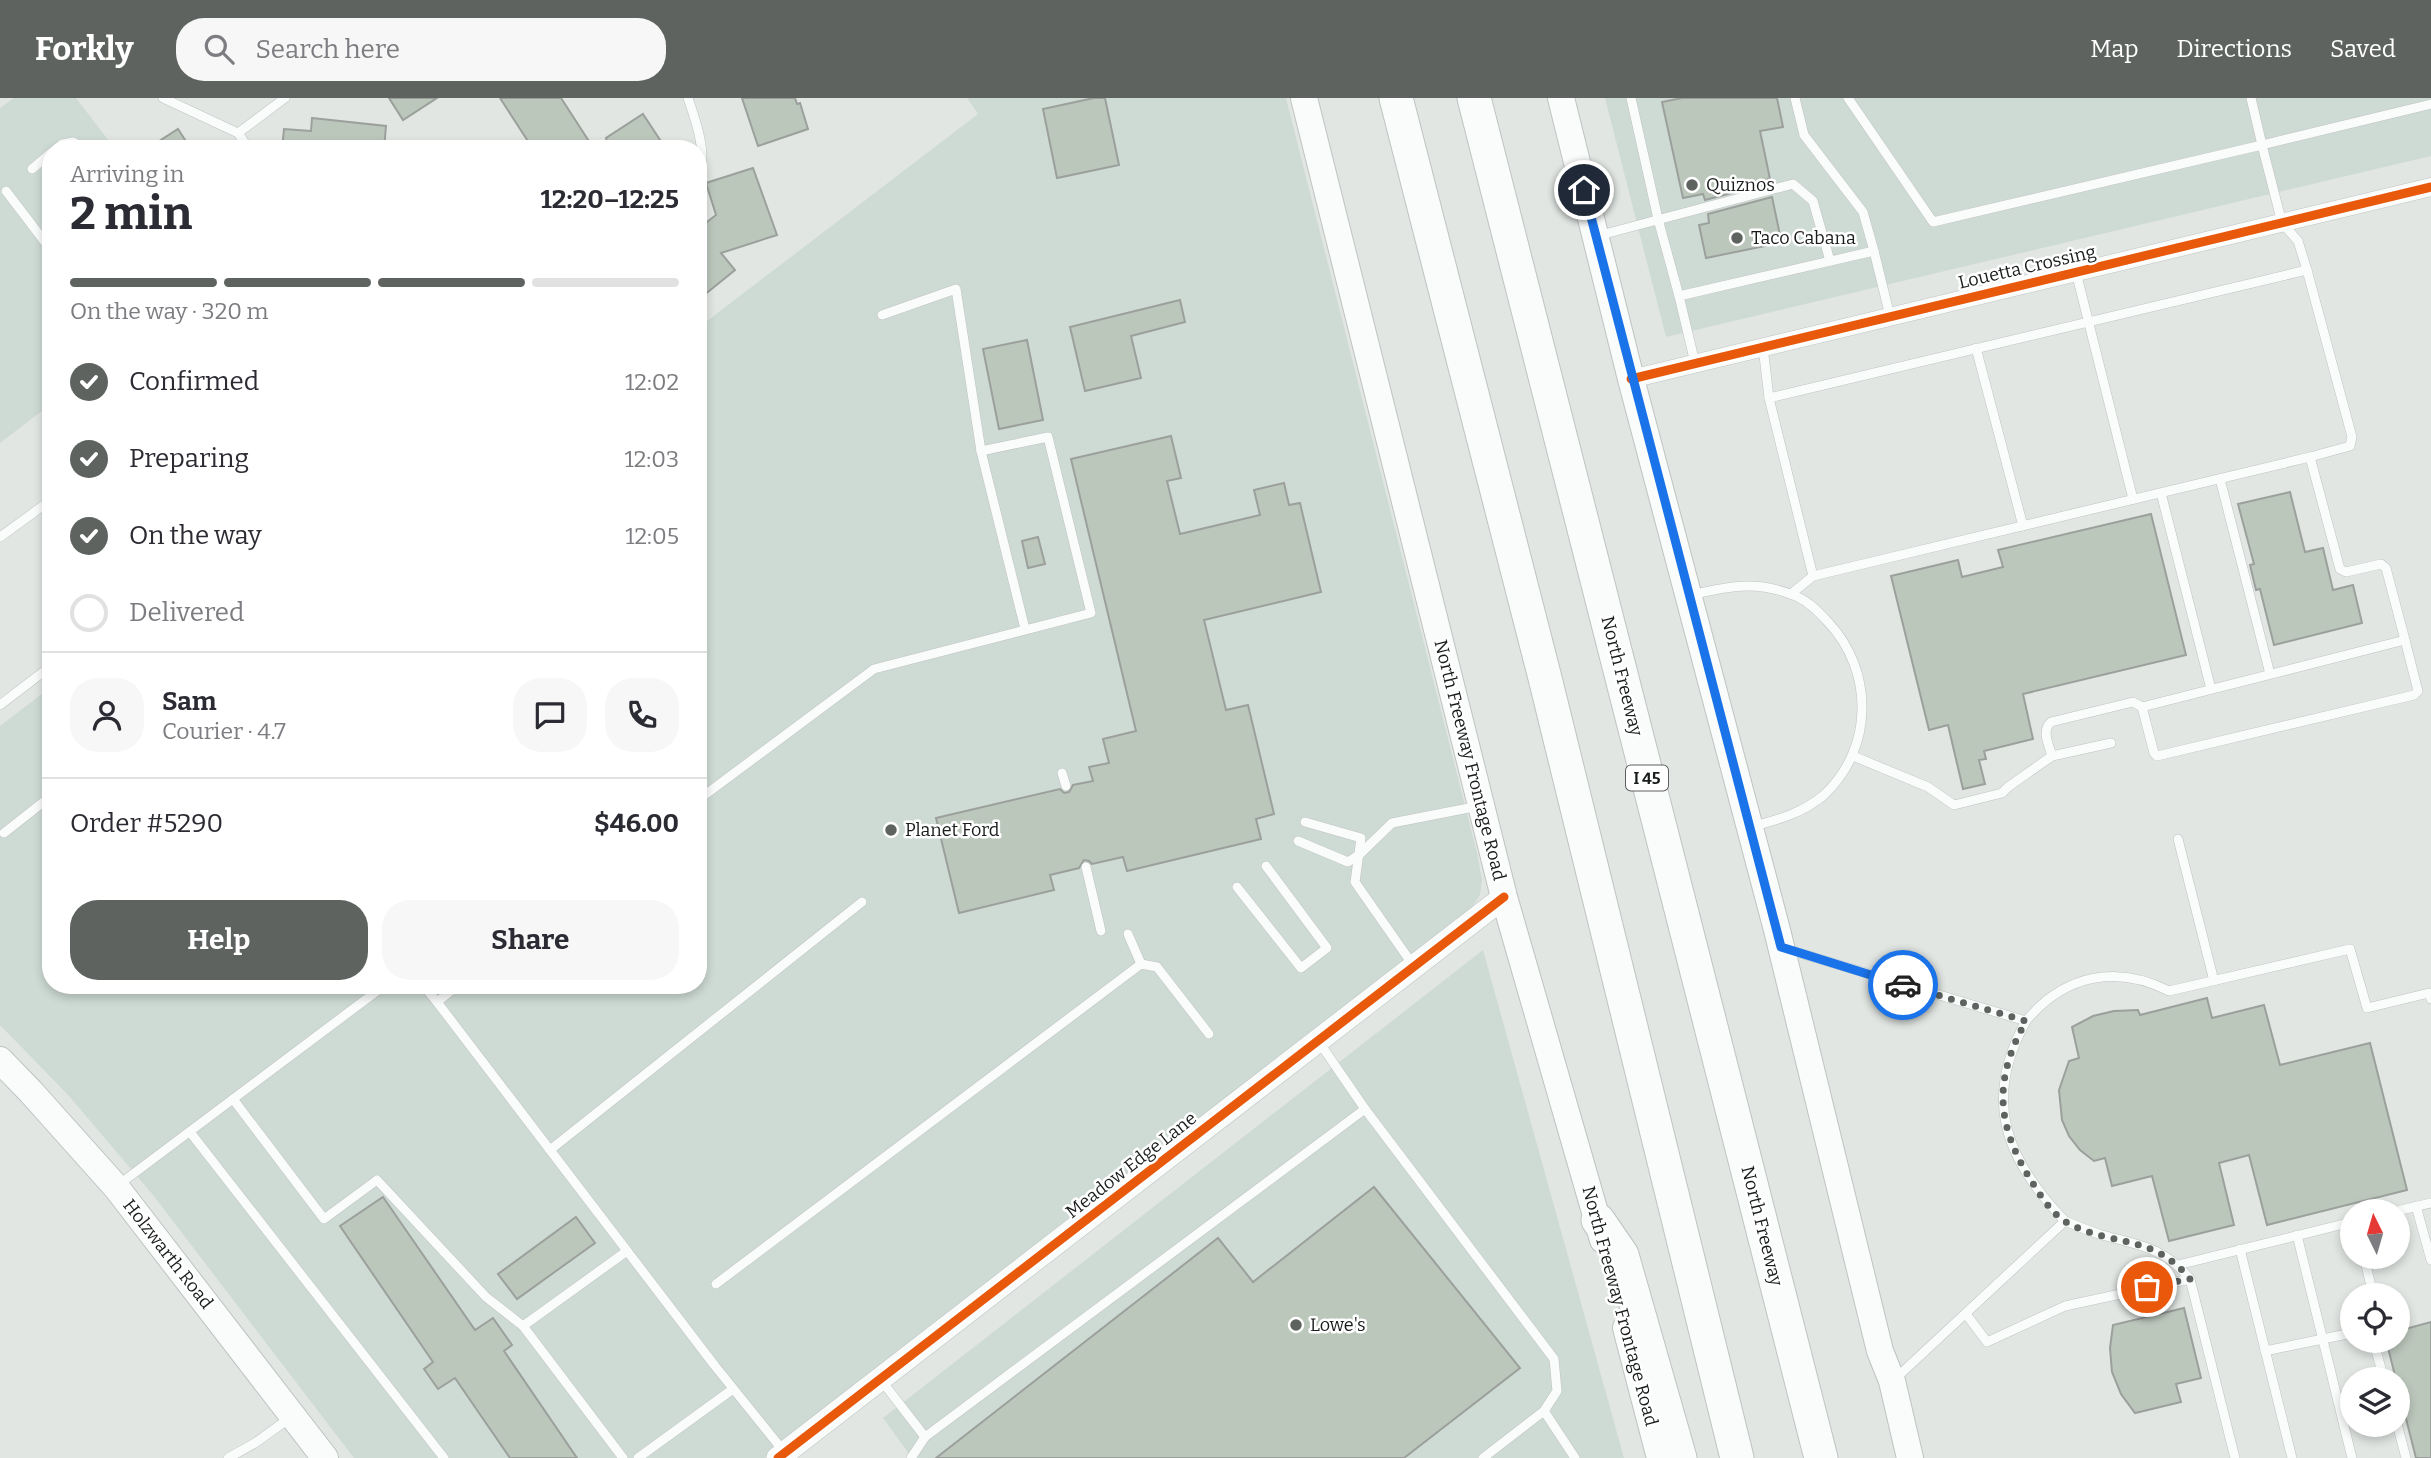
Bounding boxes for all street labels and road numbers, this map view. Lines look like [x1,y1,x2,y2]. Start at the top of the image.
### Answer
street label: Louetta Crossing [1956,240,2098,294]
street label: North Freeway [1596,614,1648,739]
street label: North Freeway Frontage Road [1429,637,1511,883]
road number: I 45 [1626,765,1668,790]
street label: Meadow Edge Lane [1061,1107,1201,1223]
street label: North Freeway [1736,1164,1788,1289]
street label: North Freeway Frontage Road [1577,1184,1663,1429]
street label: Holzwarth Road [118,1195,218,1314]

